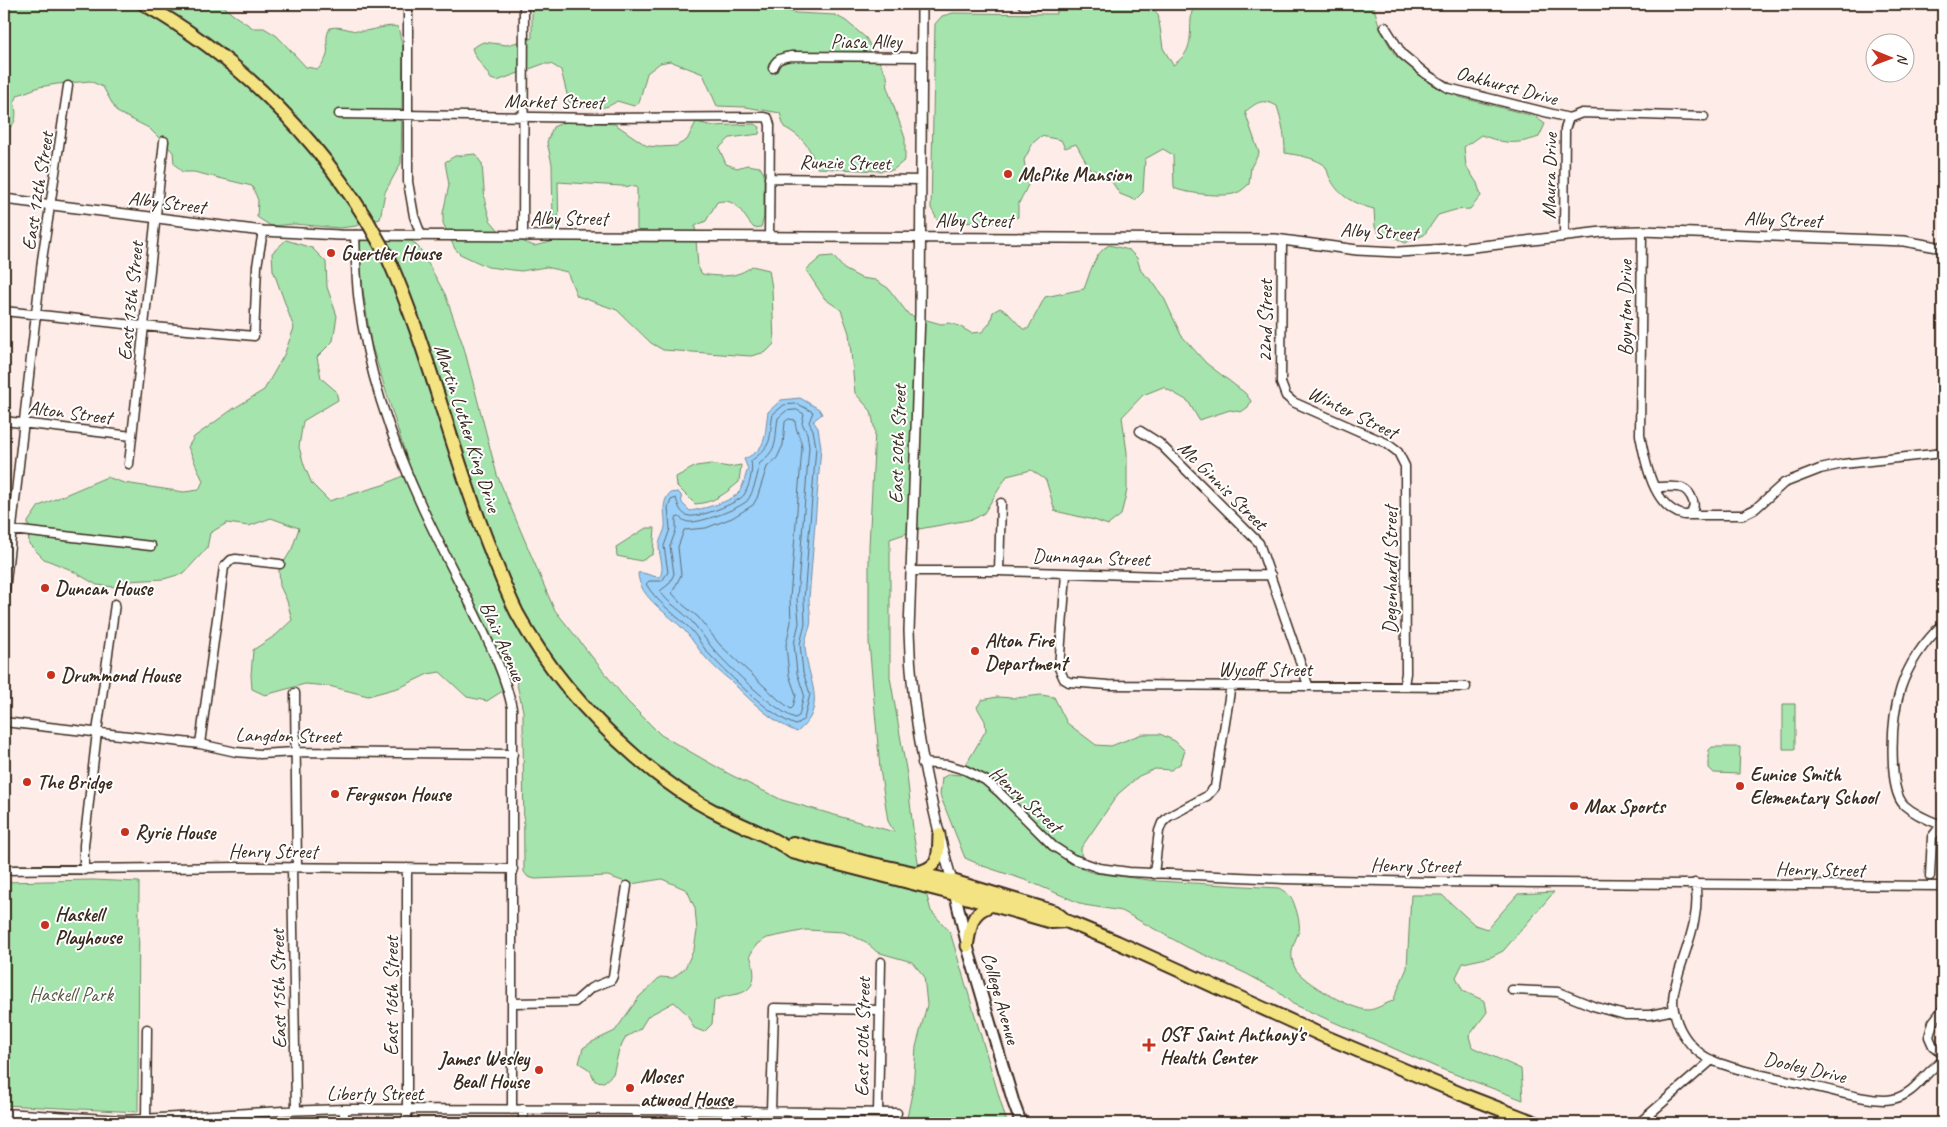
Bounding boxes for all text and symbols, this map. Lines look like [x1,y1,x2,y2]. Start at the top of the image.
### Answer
street label: Piasa Alley [830,29,904,54]
north arrow [1864,32,1914,82]
text: N [1894,54,1911,65]
street label: Oakhurst Drive [1454,60,1562,111]
street label: Market Street [504,88,607,115]
street label: East 12th Street [16,128,60,252]
street label: Maura Drive [1536,131,1563,219]
street label: Runzie Street [799,149,893,176]
place label: McPike Mansion [1018,162,1133,187]
marker: McPike Mansion [1002,168,1014,180]
street label: Alby Street [127,185,210,220]
street label: Alby Street [530,206,611,231]
street label: Alby Street [1744,206,1825,233]
street label: Alby Street [935,208,1016,233]
street label: Alby Street [1340,217,1422,246]
street label: East 13th Street [112,238,149,362]
place label: Guertler House [341,241,442,266]
marker: Guertler House [325,247,337,259]
street label: Boynton Drive [1613,258,1638,356]
street label: 22nd Street [1253,277,1278,362]
street label: Martin Luther King Drive [429,341,507,517]
street label: Winter Street [1304,380,1405,446]
street label: East 20th Street [883,382,912,504]
street label: Alton Street [26,395,117,430]
street label: Mc Ginnis Street [1173,435,1274,537]
street label: Degenhardt Street [1378,503,1403,634]
street label: Dunnagan Street [1032,543,1152,572]
place label: Duncan House [55,576,154,601]
marker: Duncan House [39,582,51,594]
street label: Blair Avenue [474,598,532,686]
place label: Alton Fire Department [985,628,1070,676]
marker: Alton Fire Department [969,645,981,657]
street label: Wycoff Street [1218,657,1314,682]
place label: Drummond House [61,663,182,688]
marker: Drummond House [45,669,57,681]
street label: Langdon Street [235,722,343,749]
street label: Henry Street [984,760,1070,841]
place label: Eunice Smith Elementary School [1750,762,1880,810]
place label: The Bridge [37,770,112,795]
marker: The Bridge [21,776,33,788]
marker: Eunice Smith Elementary School [1734,780,1746,792]
place label: Ferguson House [345,782,452,807]
marker: Ferguson House [329,788,341,800]
place label: Max Sports [1584,794,1667,819]
marker: Max Sports [1568,800,1580,812]
place label: Ryrie House [135,820,217,845]
marker: Ryrie House [119,826,131,838]
street label: Henry Street [229,839,321,864]
street label: Henry Street [1370,852,1463,879]
street label: Henry Street [1775,856,1868,883]
place label: Haskell Playhouse [55,902,124,951]
marker: Haskell Playhouse [39,919,51,931]
street label: East 15th Street [265,927,292,1049]
street label: East 16th Street [379,934,404,1056]
street label: College Avenue [976,949,1026,1048]
street label: East 20th Street [849,975,876,1097]
park label: Haskell Park [29,982,114,1007]
place label: OSF Saint Anthony's Health Center [1160,1022,1308,1070]
marker: OSF Saint Anthony's Health Center [1142,1038,1156,1052]
place label: James Wesley Beall House [437,1046,531,1094]
street label: Dooley Drive [1762,1046,1850,1089]
marker: James Wesley Beall House [533,1064,545,1076]
place label: Moses atwood House [640,1064,734,1112]
street label: Liberty Street [327,1081,426,1106]
marker: Moses atwood House [624,1082,636,1094]

